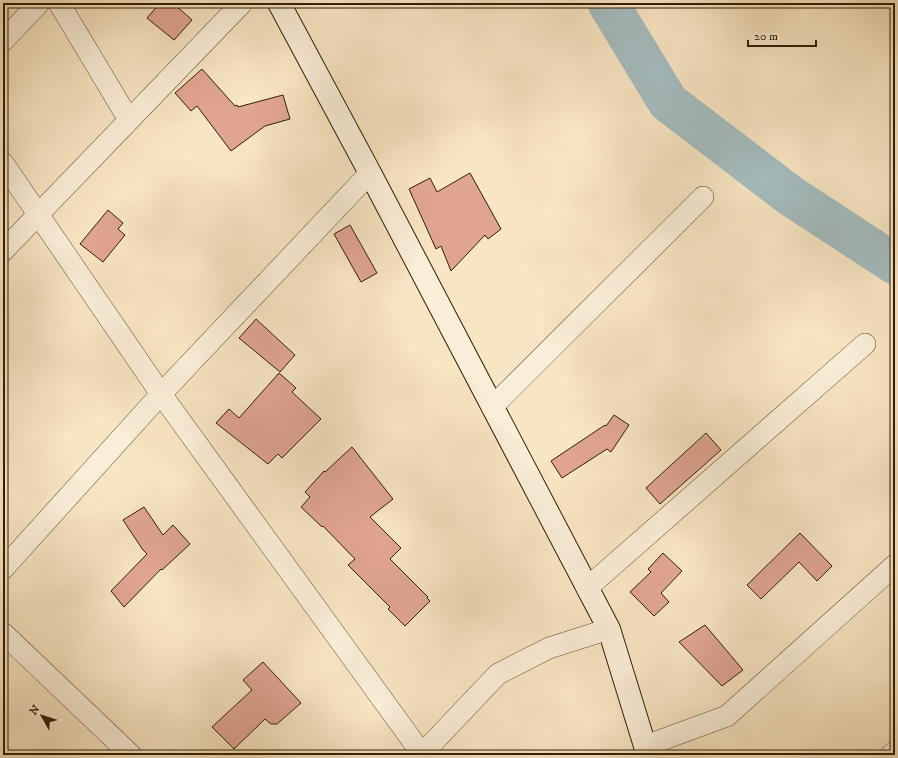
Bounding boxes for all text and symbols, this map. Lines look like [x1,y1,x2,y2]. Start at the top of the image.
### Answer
scale bar [748,22,816,48]
text: 20 m [754,29,778,44]
north arrow [22,696,62,736]
text: N [27,702,43,718]

